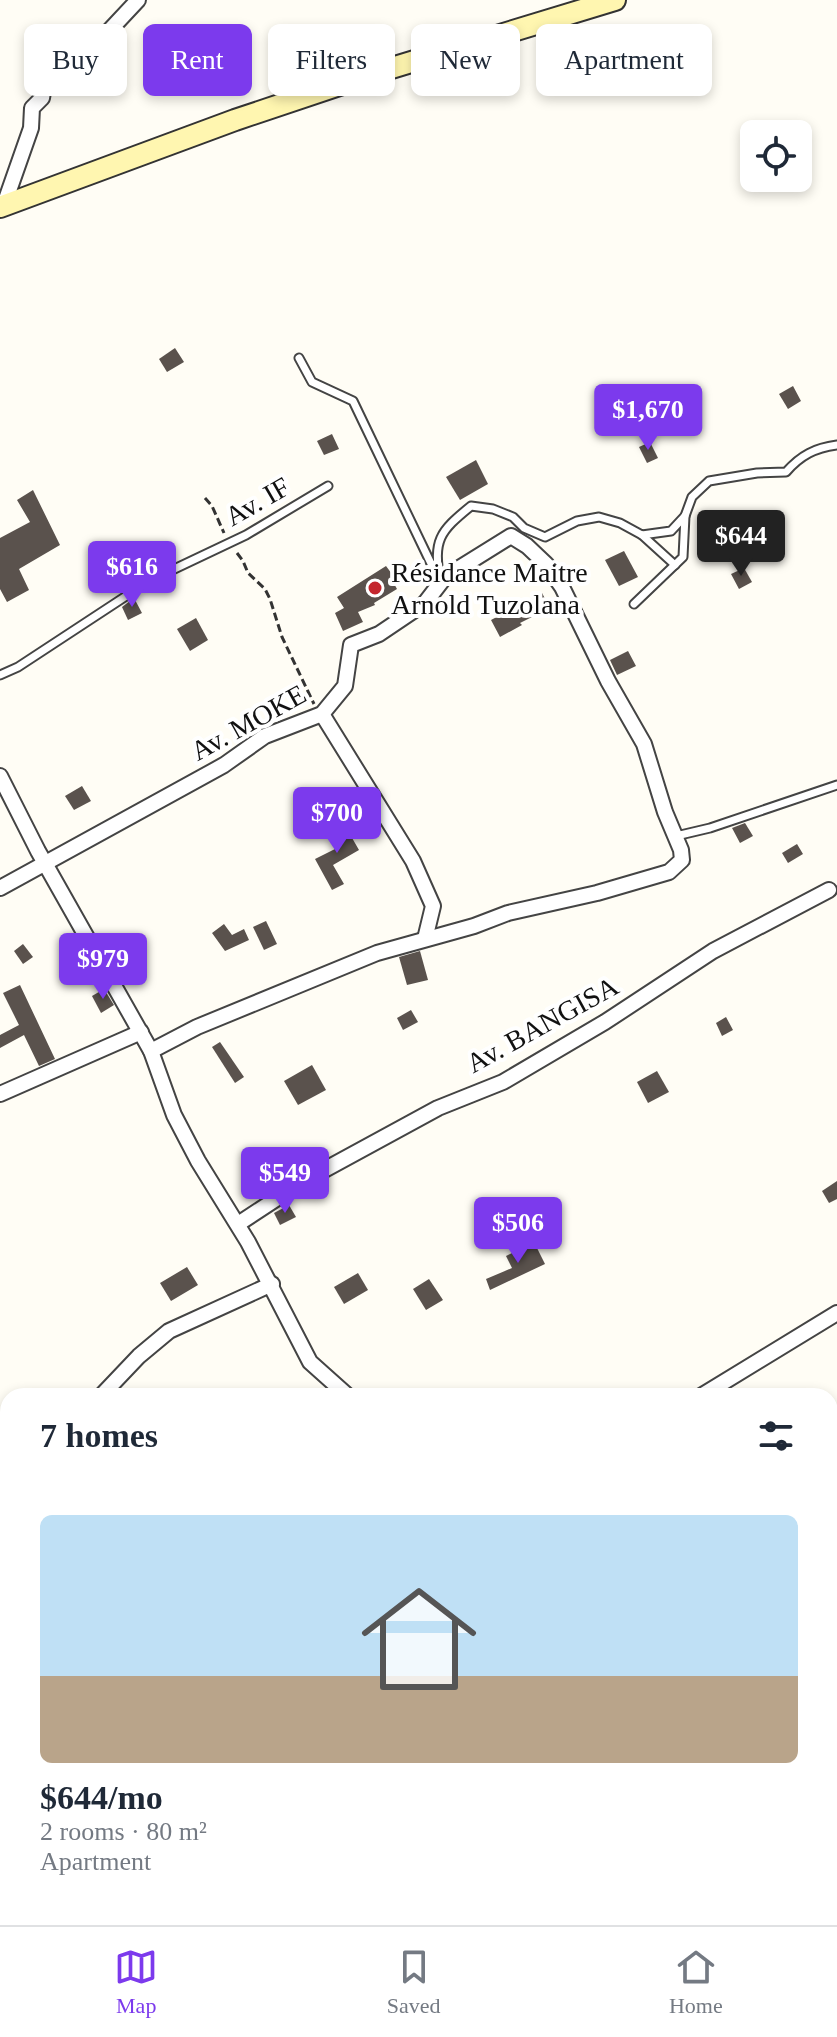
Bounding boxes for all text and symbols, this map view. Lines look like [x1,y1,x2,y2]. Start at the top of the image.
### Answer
chip: Buy [24,24,127,96]
chip: Rent [143,24,252,96]
chip: Filters [268,24,395,96]
chip: New [411,24,520,96]
chip: Apartment [536,24,712,96]
map controls [740,120,812,192]
button: locate [740,120,812,192]
pin: $1,670 [583,384,713,452]
text: $1,670 [612,395,684,424]
street label: Av. IF [220,471,295,532]
pin: $644 [694,510,788,578]
text: $644 [715,521,767,550]
pin: $616 [85,541,179,609]
text: $616 [106,552,158,581]
place label: Résidance Maitre Arnold Tuzolana [391,557,588,620]
marker: Résidance Maitre Arnold Tuzolana [366,579,384,597]
street label: Av. MOKE [185,678,311,767]
pin: $700 [290,787,384,855]
text: $700 [311,798,363,827]
pin: $979 [56,933,150,1001]
text: $979 [77,944,129,973]
street label: Av. BANGISA [461,970,624,1079]
pin: $549 [238,1147,332,1215]
text: $549 [259,1158,311,1187]
pin: $506 [471,1197,565,1265]
text: $506 [492,1208,544,1237]
icon: filters [754,1414,798,1458]
text: 7 homes [40,1417,158,1454]
icon: home [347,1567,491,1711]
text: $644/mo [40,1779,163,1816]
text: 2 rooms · 80 m² [40,1817,207,1846]
text: Apartment [40,1847,151,1876]
tab: Map [114,1945,158,2019]
tab: Saved [387,1945,440,2019]
tab: Home [669,1945,723,2019]

